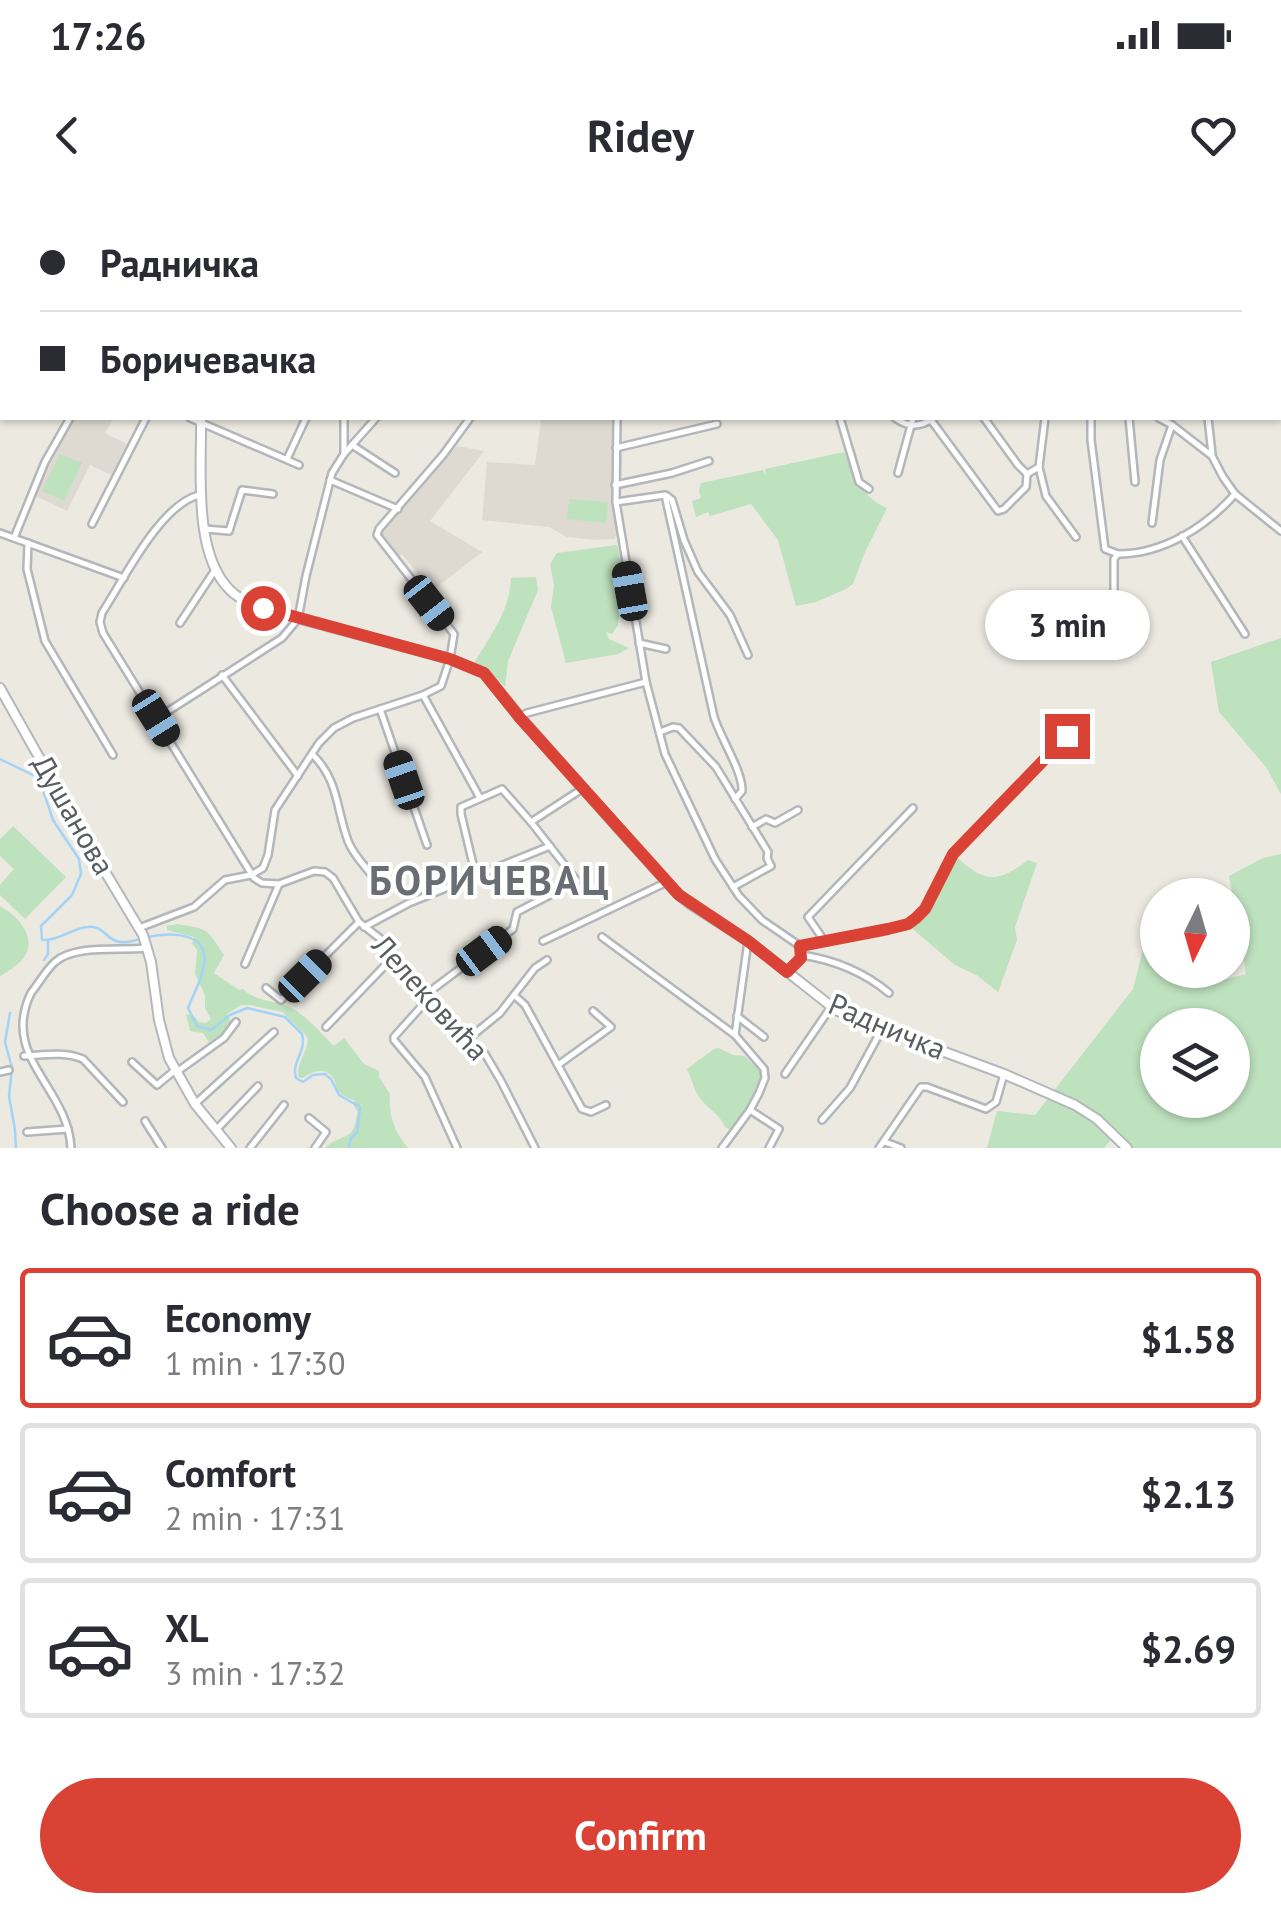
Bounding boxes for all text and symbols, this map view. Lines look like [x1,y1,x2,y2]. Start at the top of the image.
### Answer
text: 17:26 [50,11,146,60]
text: Ridey [587,106,694,164]
icon: back [40,108,95,163]
icon: heart [1186,108,1241,163]
text: Радничка [100,238,259,287]
text: Боричевачка [100,334,316,383]
car [610,559,650,623]
car [399,570,459,636]
route start [241,586,286,631]
callout: 3 min [984,591,1150,661]
text: 3 min [1028,604,1107,646]
car [127,685,185,751]
route end [1045,714,1090,759]
street label: Душанова [24,747,124,881]
car [380,747,428,813]
district label: БОРИЧЕВАЦ [369,854,611,906]
north arrow [1140,878,1250,988]
map controls [1140,878,1250,1118]
car [451,921,517,981]
street label: Лелековића [364,925,498,1068]
car [273,944,337,1008]
street label: Радничка [823,984,952,1068]
button: layers [1140,1008,1250,1118]
text: Choose a ride [40,1179,300,1237]
icon: car [45,1293,135,1383]
text: Economy [165,1293,311,1342]
text: $1.58 [1140,1314,1236,1363]
text: 1 min · 17:30 [165,1342,345,1384]
icon: car [45,1448,135,1538]
text: Comfort [165,1448,296,1497]
text: $2.13 [1140,1469,1236,1518]
text: 2 min · 17:31 [165,1497,345,1539]
icon: car [45,1603,135,1693]
text: XL [165,1603,209,1652]
text: $2.69 [1140,1624,1236,1673]
text: 3 min · 17:32 [165,1652,345,1694]
button: Confirm [40,1778,1241,1893]

